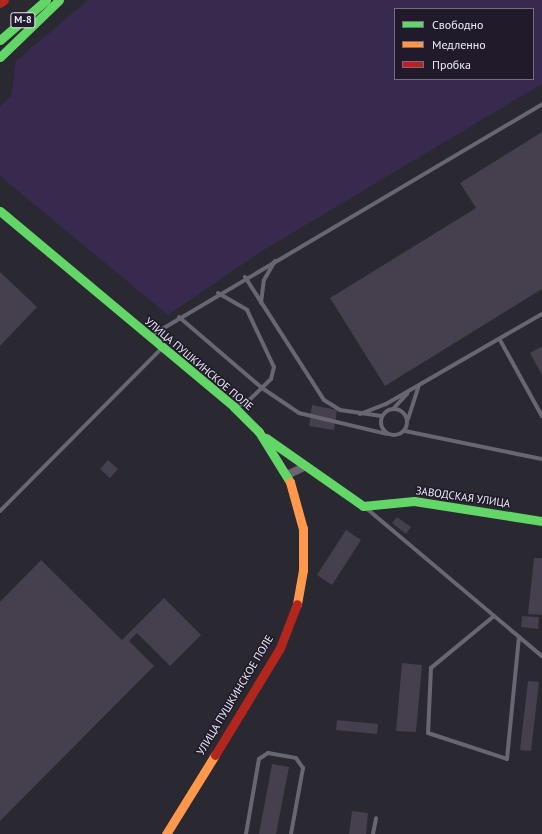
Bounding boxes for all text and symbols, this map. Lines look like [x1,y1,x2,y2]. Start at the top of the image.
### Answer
legend [394,8,534,80]
road number: М-8 [10,12,36,28]
text: Свободно [432,17,483,32]
text: Медленно [432,37,486,52]
text: Пробка [432,57,471,72]
street label: УЛИЦА ПУШКИНСКОЕ ПОЛЕ [142,315,256,413]
street label: ЗАВОДСКАЯ УЛИЦА [415,484,511,510]
street label: УЛИЦА ПУШКИНСКОЕ ПОЛЕ [194,632,276,758]

